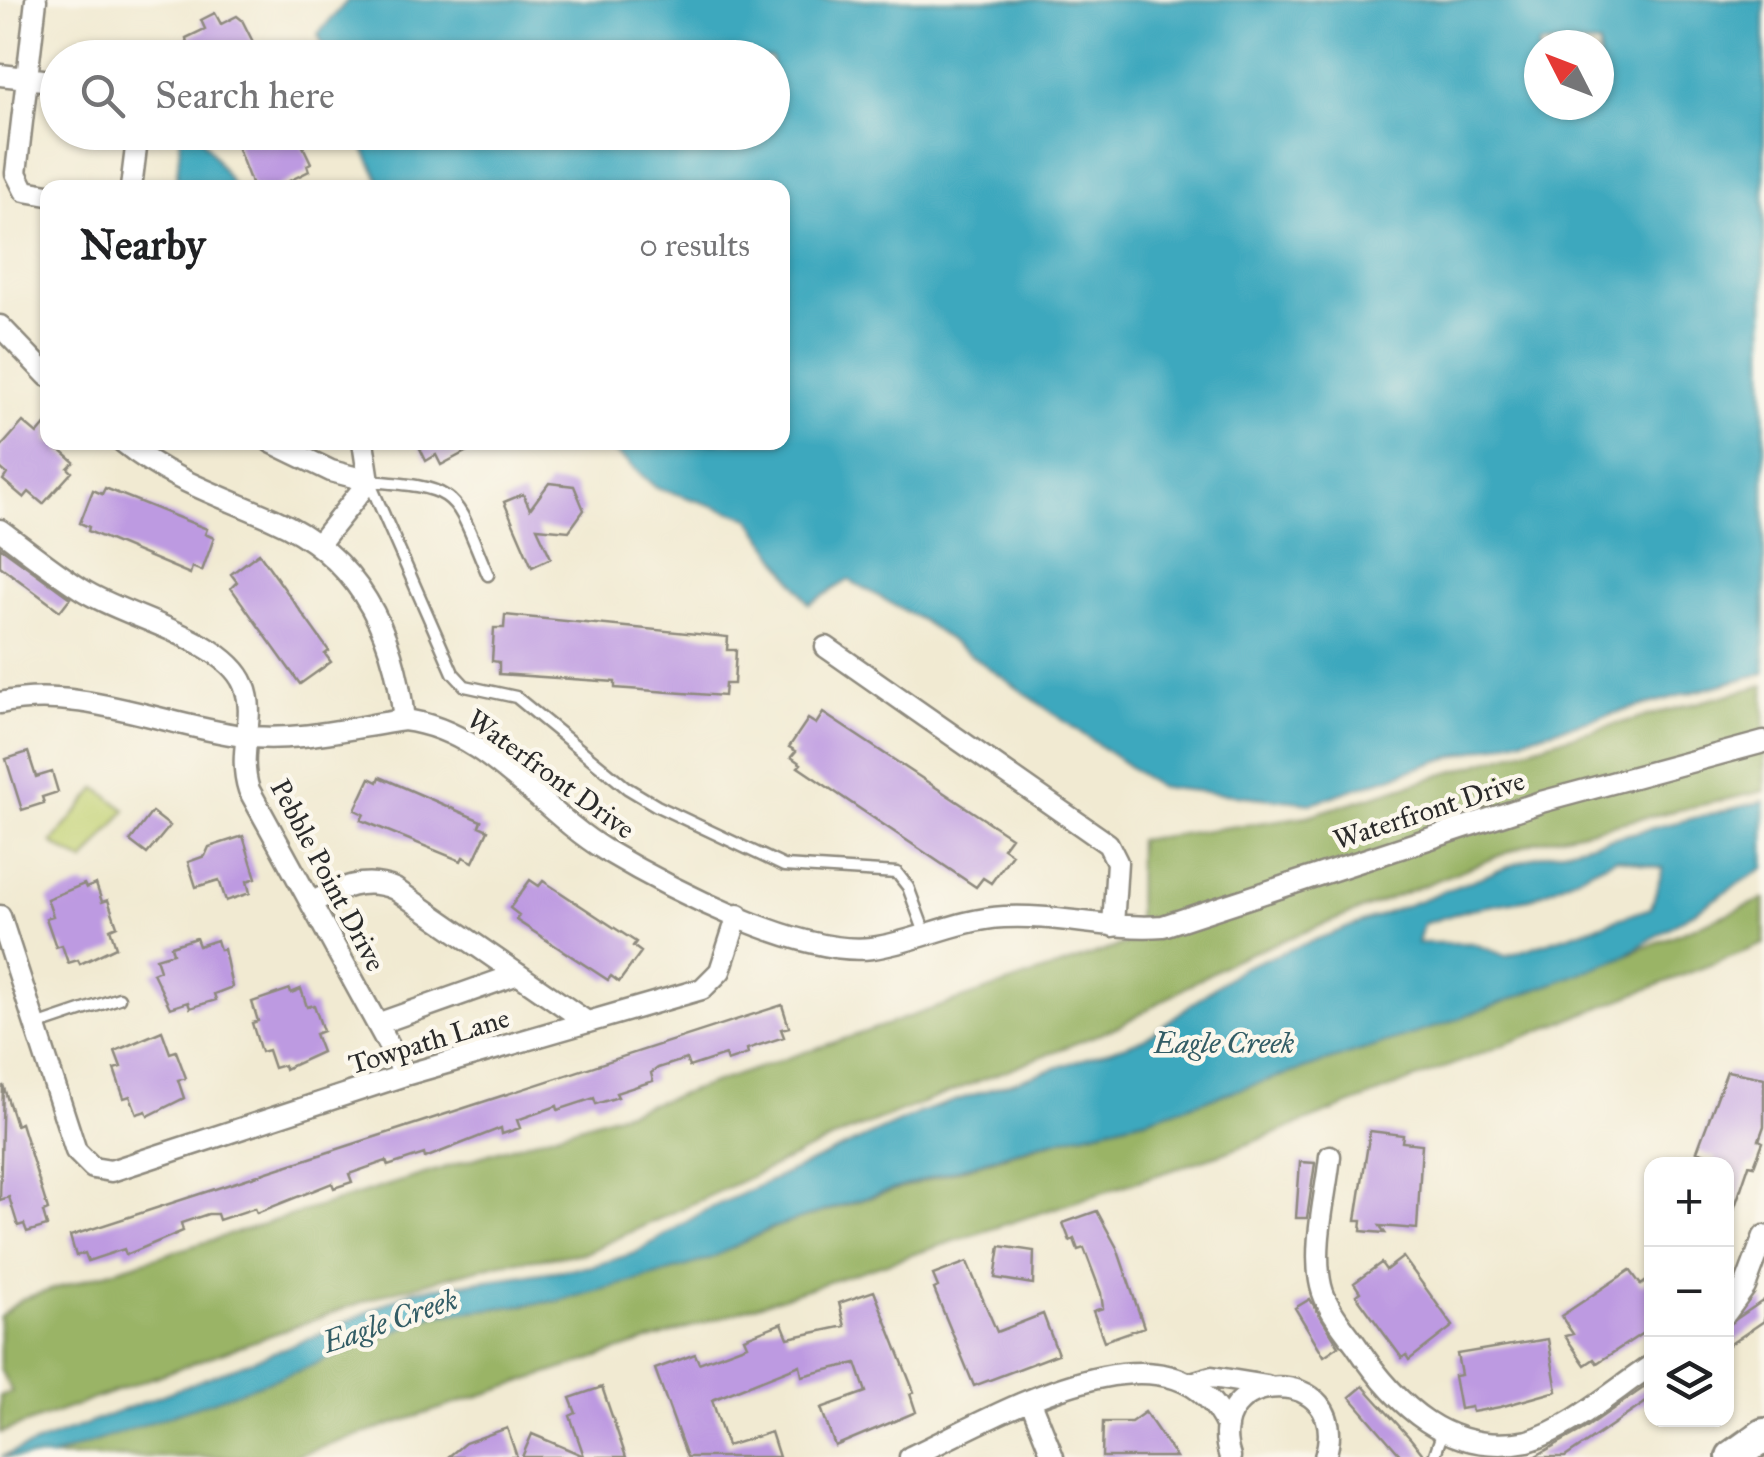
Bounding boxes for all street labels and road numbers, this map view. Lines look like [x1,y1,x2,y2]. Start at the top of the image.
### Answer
street label: Waterfront Drive [460,701,642,847]
street label: Waterfront Drive [1329,763,1529,857]
street label: Pebble Point Drive [263,773,393,977]
street label: Towpath Lane [344,1000,514,1082]

